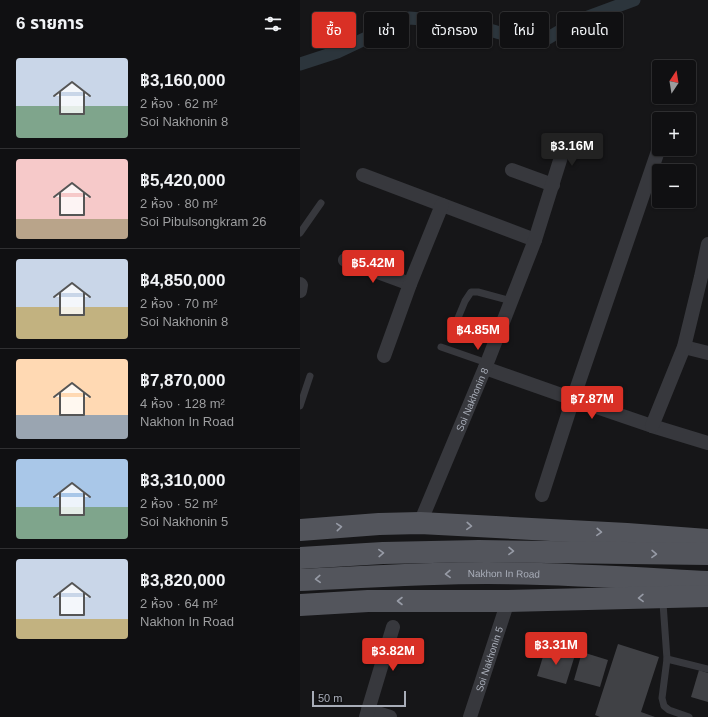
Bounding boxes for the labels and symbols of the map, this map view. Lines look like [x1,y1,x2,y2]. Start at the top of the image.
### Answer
north arrow [652,60,696,104]
pin: ฿3.16M [539,133,605,167]
pin: ฿5.42M [340,250,406,284]
pin: ฿4.85M [445,317,511,351]
street label: Soi Nakhonin 8 [454,366,491,433]
pin: ฿7.87M [559,386,625,420]
one-way arrow [466,522,472,530]
one-way arrow [336,523,342,532]
one-way arrow [596,528,602,537]
one-way arrow [508,547,514,555]
one-way arrow [378,549,384,558]
one-way arrow [651,549,657,558]
street label: Nakhon In Road [468,568,540,580]
one-way arrow [445,570,451,578]
one-way arrow [315,575,321,584]
one-way arrow [638,594,644,602]
one-way arrow [397,597,403,605]
street label: Soi Nakhonin 5 [474,625,505,693]
pin: ฿3.31M [523,632,589,666]
pin: ฿3.82M [360,638,426,672]
scale bar [312,689,406,708]

